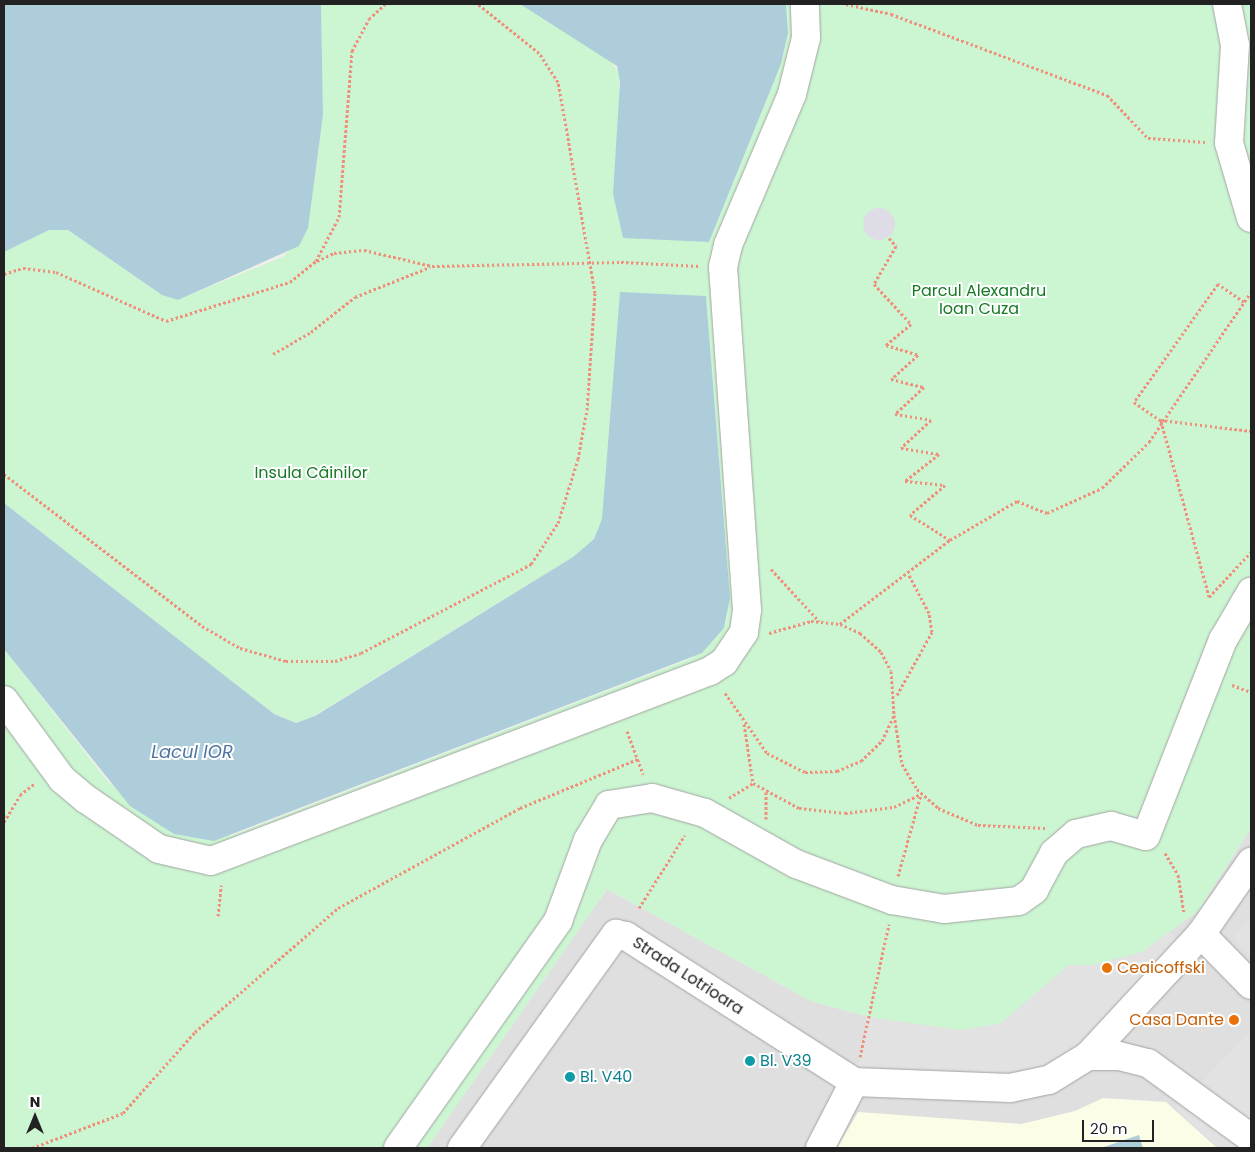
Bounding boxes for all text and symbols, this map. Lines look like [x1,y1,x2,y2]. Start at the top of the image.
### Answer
park label: Parcul Alexandru Ioan Cuza [912,281,1046,319]
park label: Insula Câinilor [254,463,368,483]
water label: Lacul IOR [151,741,233,763]
street label: Strada Lotrioara [629,933,747,1019]
place label: Ceaicoffski [1117,958,1205,978]
marker: Ceaicoffski [1101,962,1113,974]
place label: Casa Dante [1129,1010,1224,1030]
marker: Casa Dante [1228,1014,1240,1026]
place label: Bl. V39 [760,1051,812,1071]
marker: Bl. V39 [744,1055,756,1067]
place label: Bl. V40 [580,1067,632,1087]
marker: Bl. V40 [564,1071,576,1083]
north arrow [10,1092,60,1142]
text: N [30,1092,40,1112]
scale bar [1085,1110,1158,1142]
text: 20 m [1090,1118,1128,1139]

